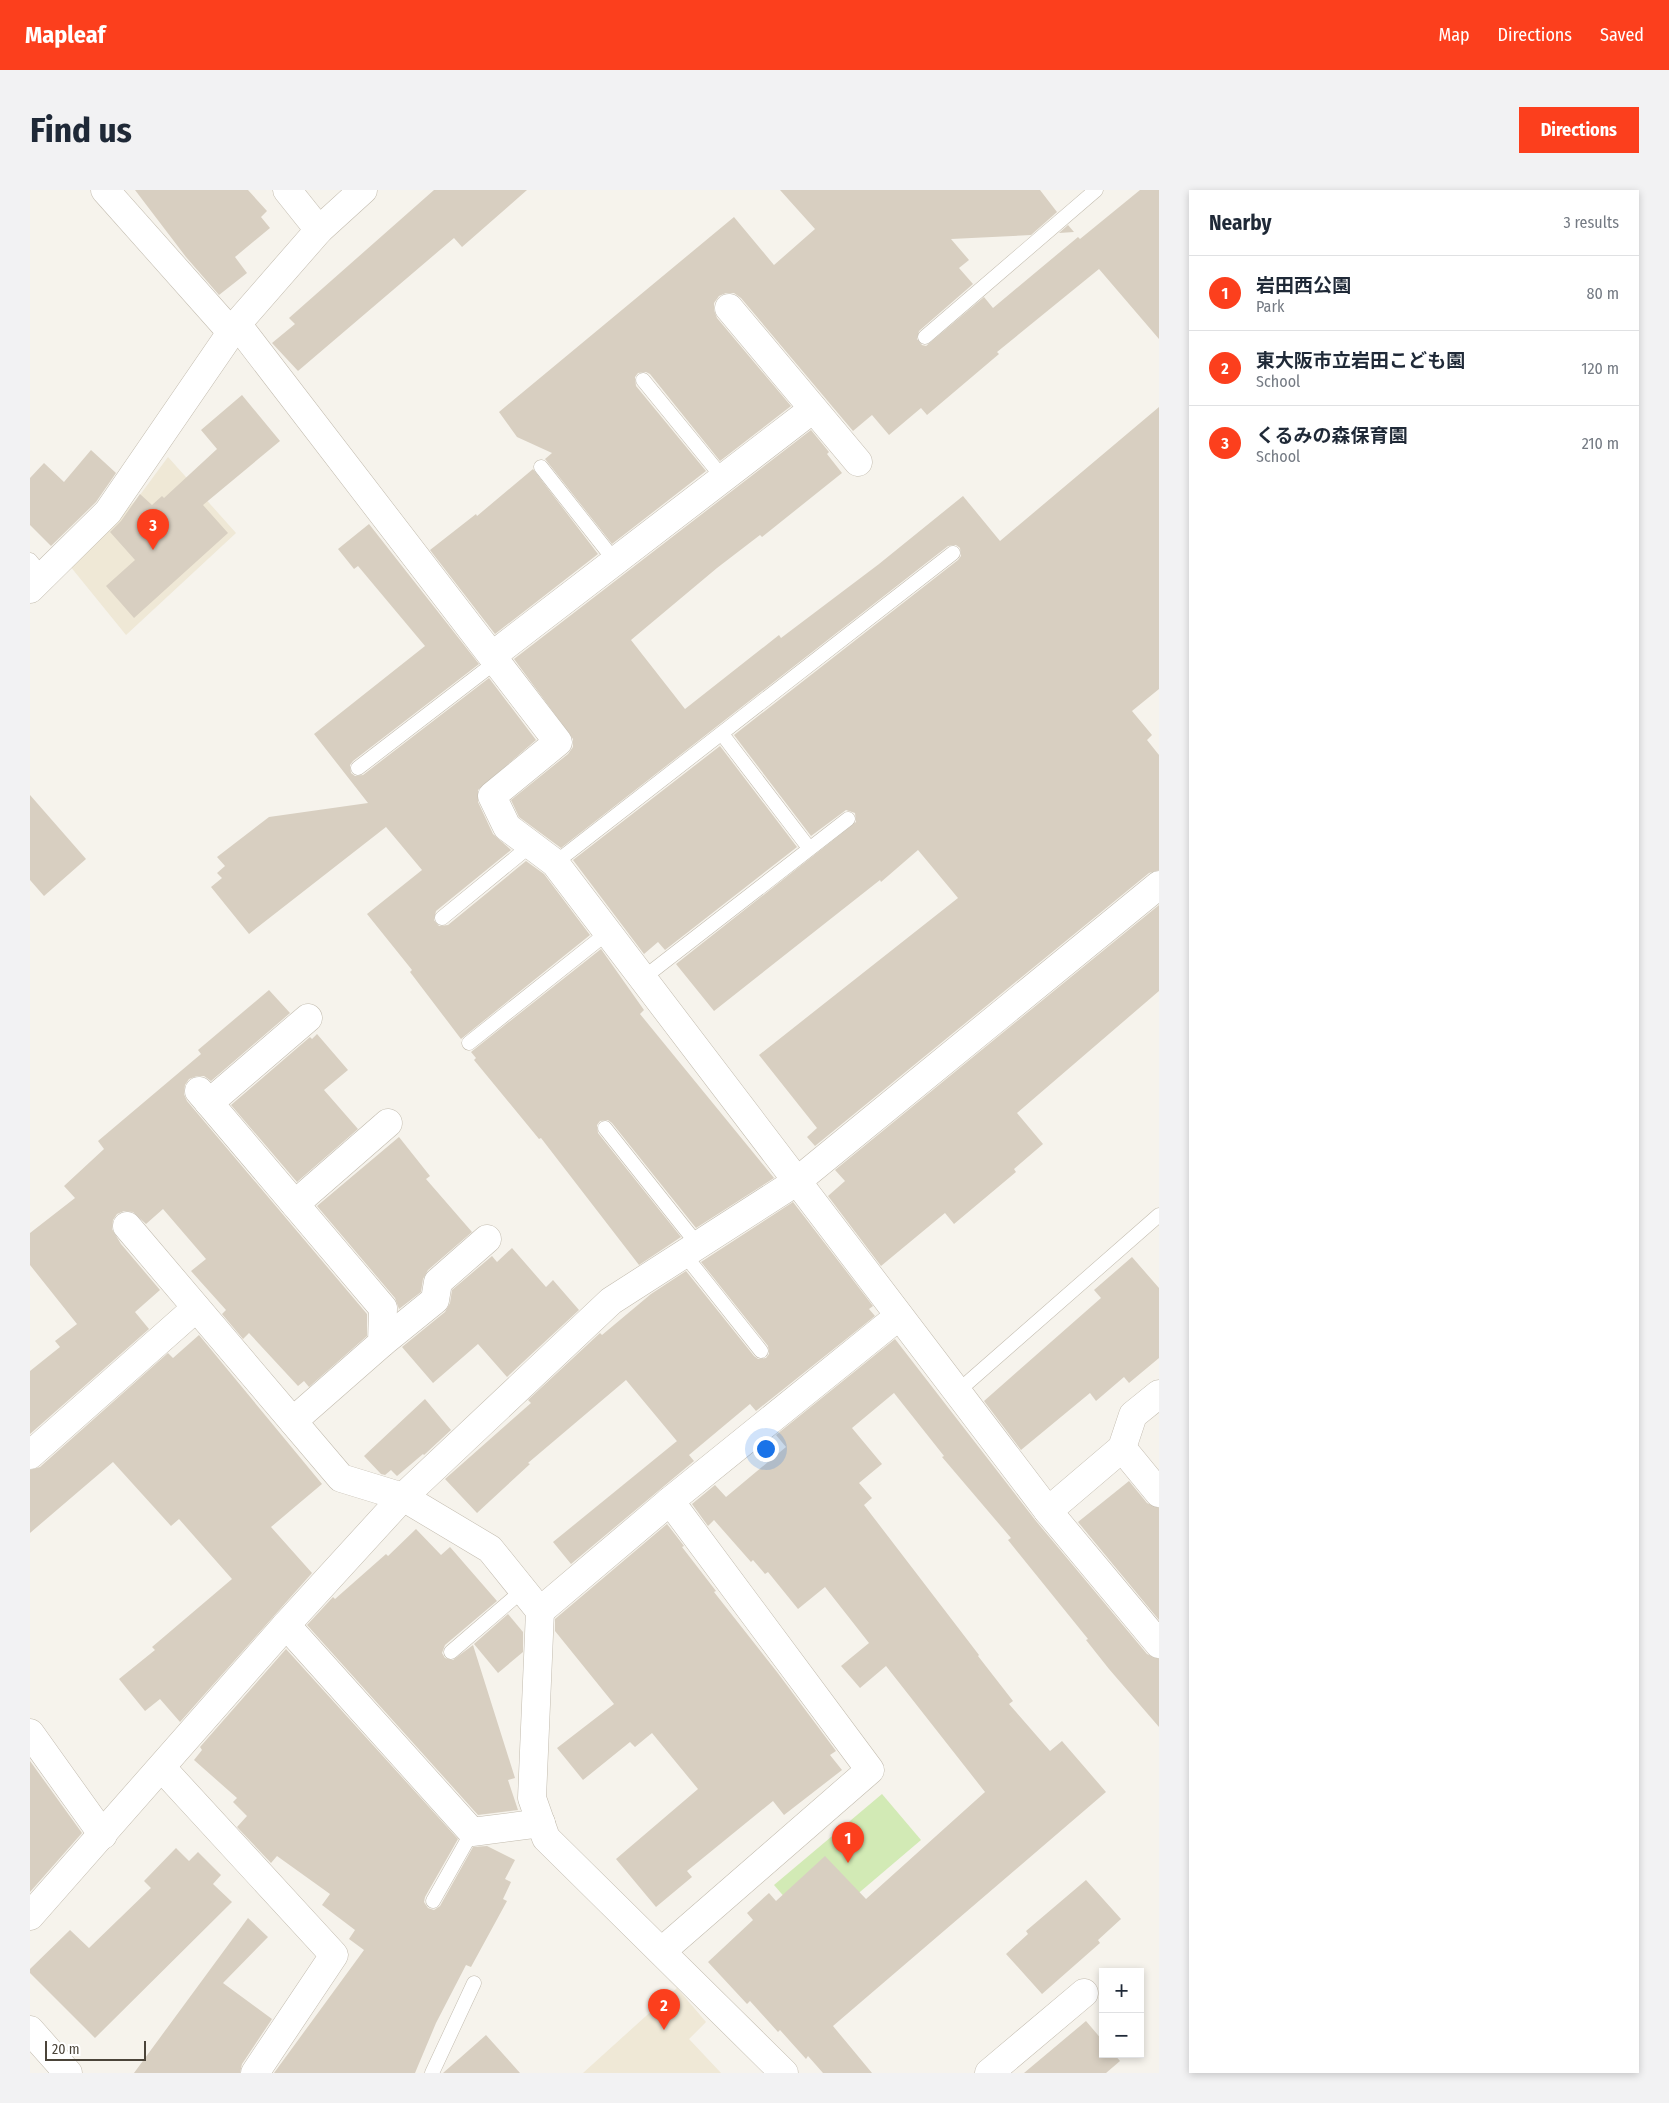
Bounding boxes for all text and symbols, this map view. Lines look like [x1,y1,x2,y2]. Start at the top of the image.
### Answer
text: Mapleaf [25,21,105,49]
text: Map [1438,24,1470,46]
text: Directions [1498,24,1572,46]
text: Saved [1600,24,1644,46]
button: Directions [1519,107,1639,153]
text: Find us [30,109,132,151]
text: Nearby [1209,210,1271,236]
text: 3 results [1563,213,1619,232]
text: 岩田西公園 [1256,274,1351,297]
text: 1 [1222,284,1228,303]
text: 80 m [1587,284,1619,303]
text: Park [1256,297,1284,316]
text: 東大阪市立岩田こども園 [1256,349,1465,372]
text: 2 [1221,359,1229,378]
text: 120 m [1581,359,1619,378]
text: School [1256,372,1300,391]
text: くるみの森保育園 [1256,424,1408,447]
text: 3 [1221,434,1229,453]
text: 210 m [1582,434,1619,453]
text: School [1256,447,1300,466]
pin: 3 [137,509,169,550]
your location [753,1436,779,1462]
pin: 1 [832,1822,864,1863]
map controls [1099,1968,1144,2058]
button: + [1099,1968,1144,2013]
pin: 2 [648,1989,680,2030]
button: − [1099,2013,1144,2058]
scale bar [45,2038,146,2061]
text: 20 m [52,2041,80,2058]

